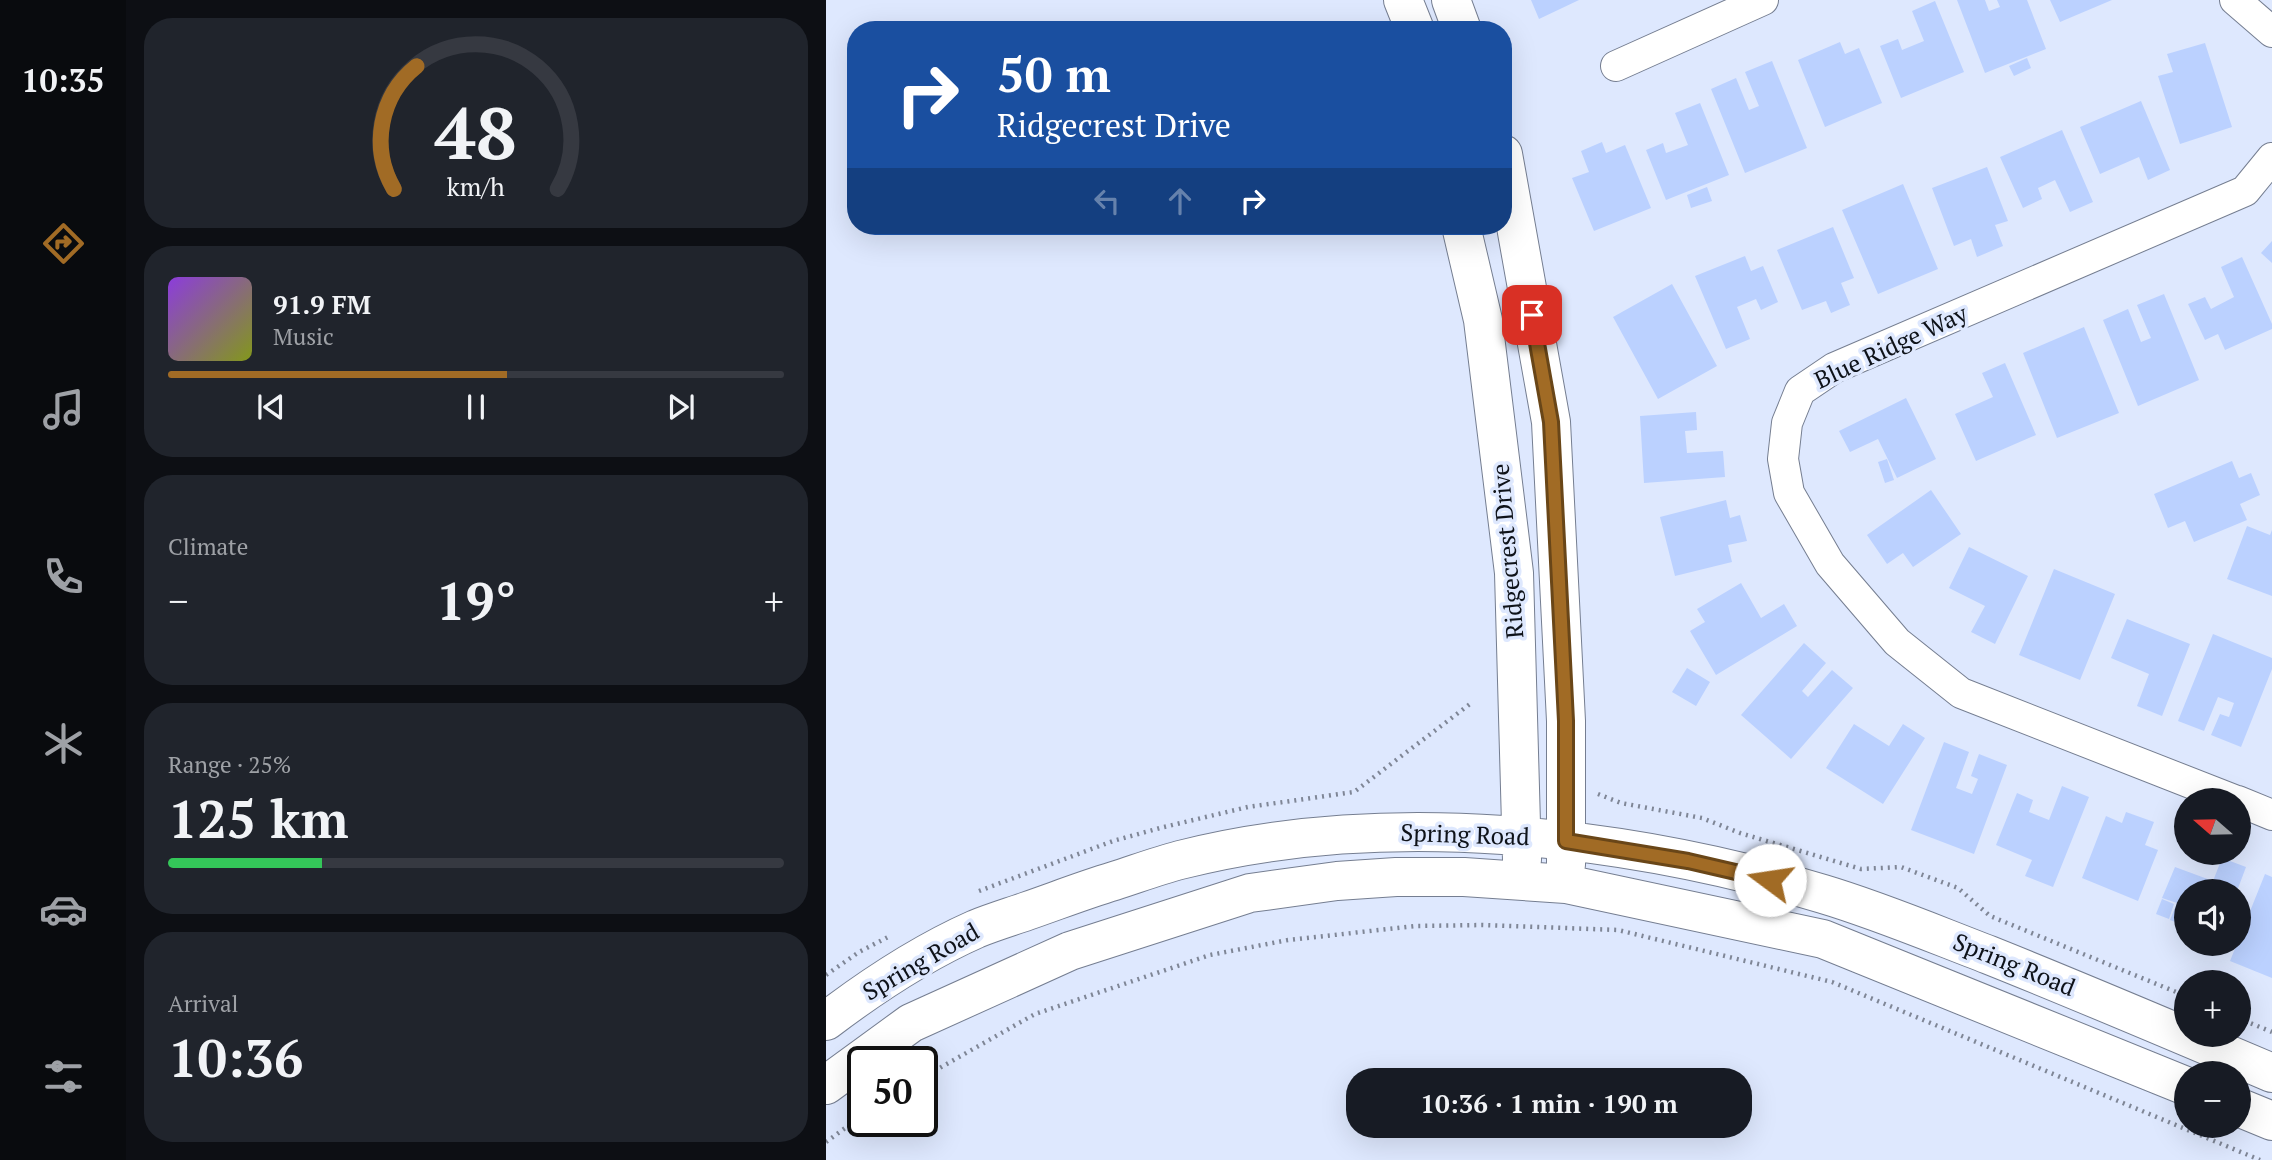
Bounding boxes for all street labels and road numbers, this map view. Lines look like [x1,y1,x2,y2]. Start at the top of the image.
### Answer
street label: Blue Ridge Way [1809,296,1973,395]
street label: Ridgecrest Drive [1483,462,1531,640]
street label: Spring Road [1400,816,1530,852]
street label: Spring Road [857,915,984,1007]
street label: Spring Road [1949,925,2080,1003]

